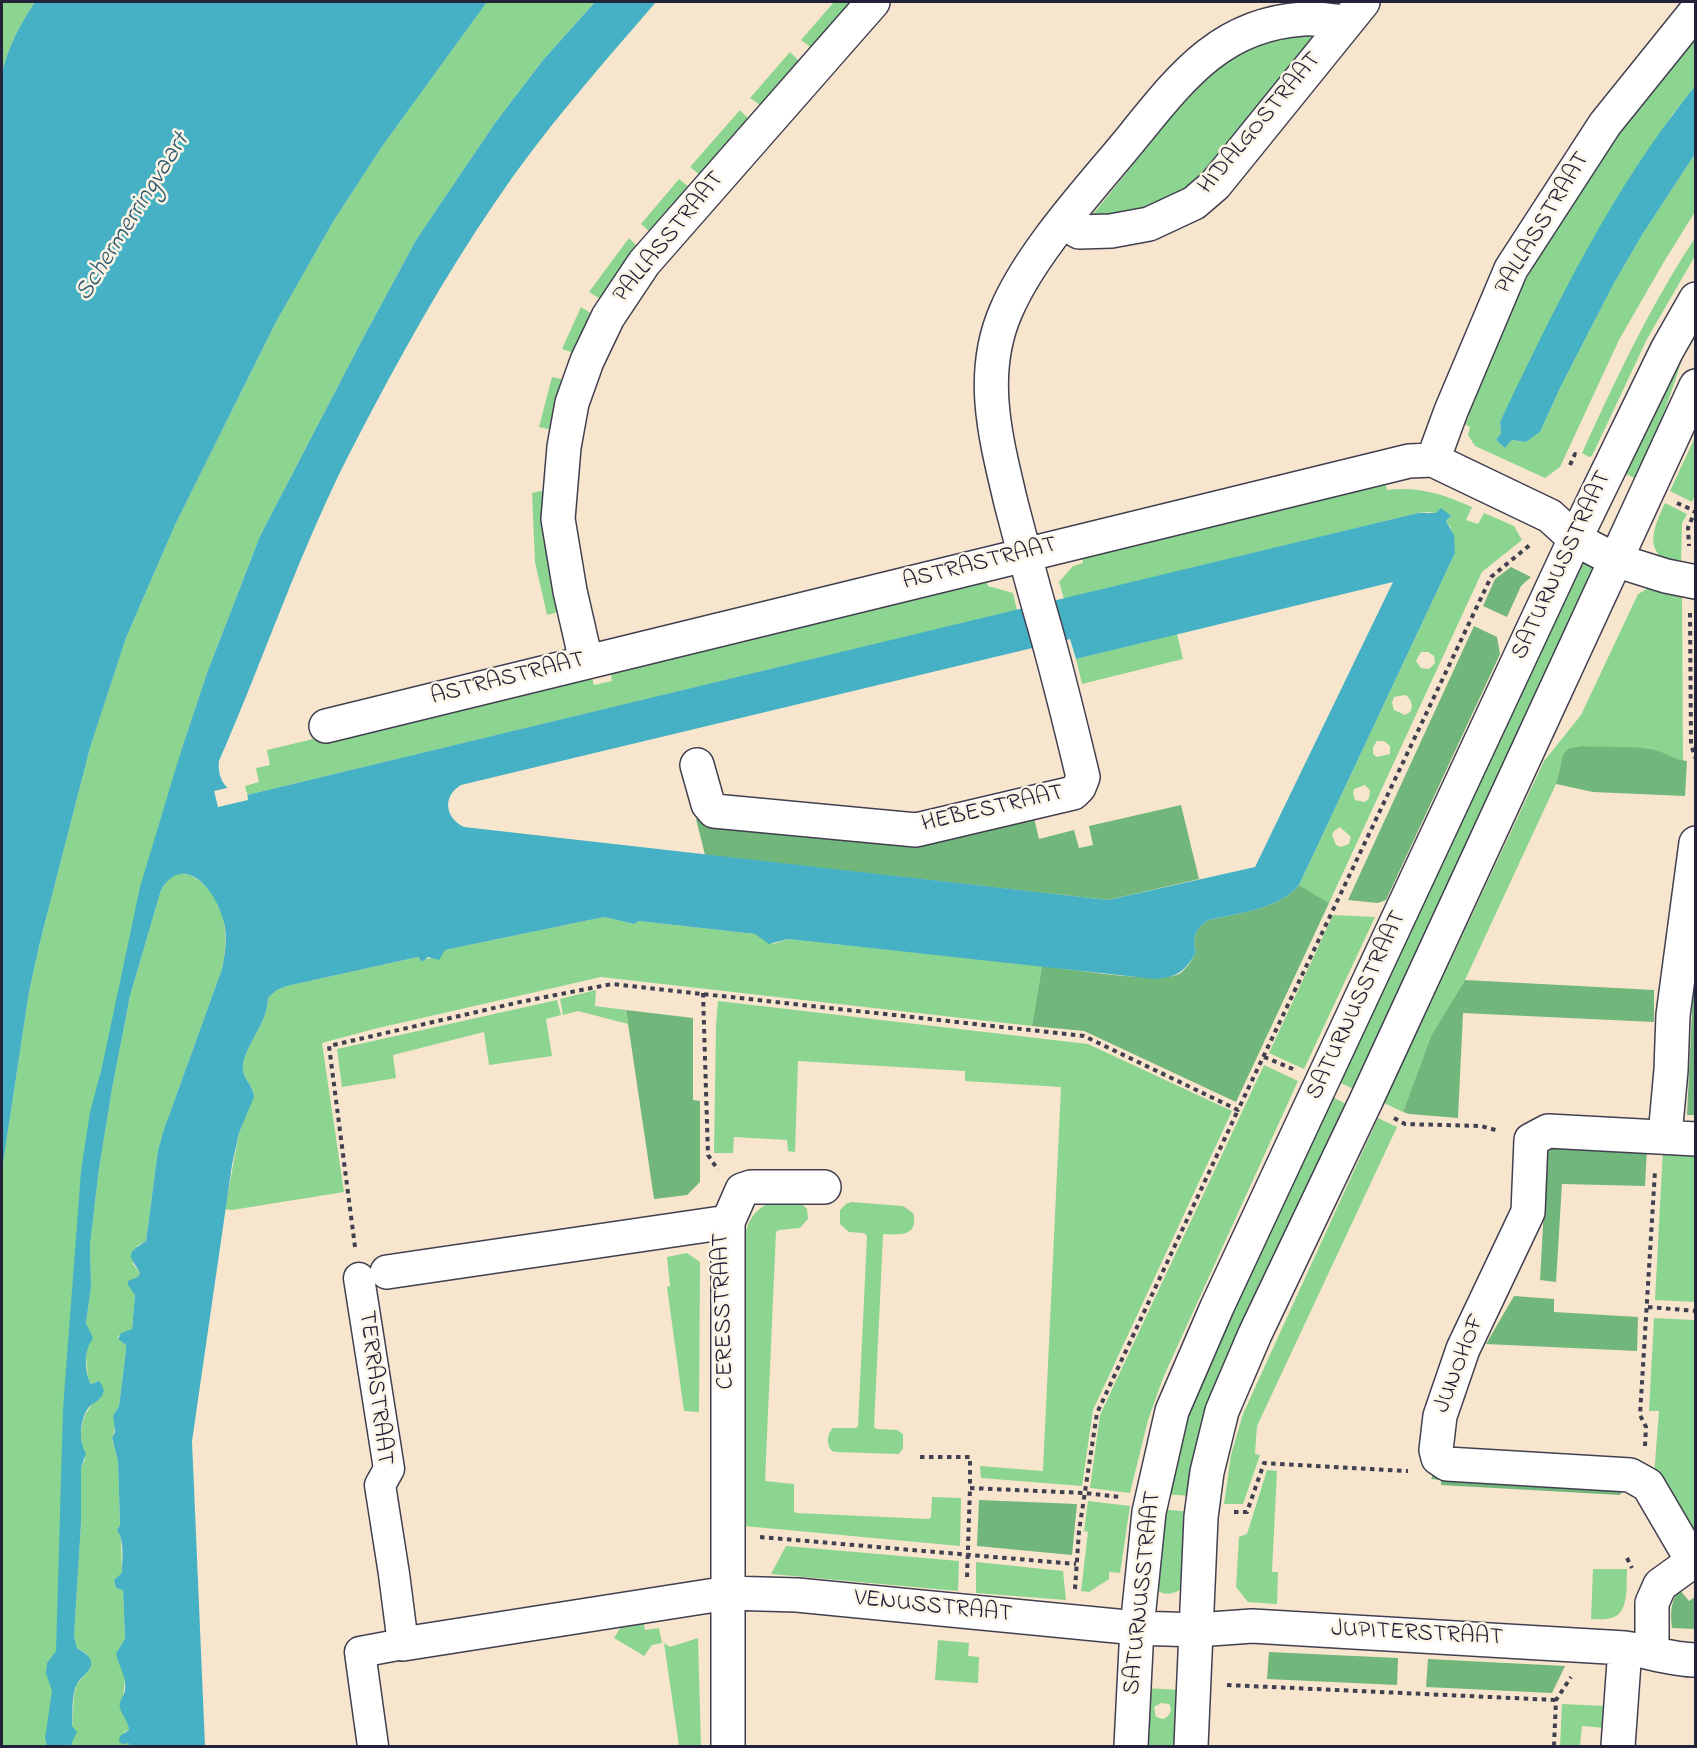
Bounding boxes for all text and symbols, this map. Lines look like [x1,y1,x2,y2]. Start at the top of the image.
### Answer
street label: HIDALGOSTRAAT [1193,47,1329,201]
water label: Schermerringvaart [70,128,198,308]
street label: PALLASSTRAAT [1490,148,1598,300]
street label: PALLASSTRAAT [608,166,732,310]
street label: SATURNUSSTRAAT [1507,467,1619,665]
street label: ASTRASTRAAT [900,532,1060,598]
street label: ASTRASTRAAT [428,647,588,713]
street label: HEBESTRAAT [919,780,1067,840]
street label: SATURNUSSTRAAT [1302,907,1414,1105]
street label: CERESSTRAAT [708,1232,742,1390]
street label: TERRASTRAAT [350,1309,398,1467]
street label: JUNOHOF [1429,1310,1493,1418]
street label: SATURNUSSTRAAT [1119,1490,1169,1696]
street label: VENUSSTRAAT [853,1585,1013,1631]
street label: JUPITERSTRAAT [1330,1616,1504,1654]

